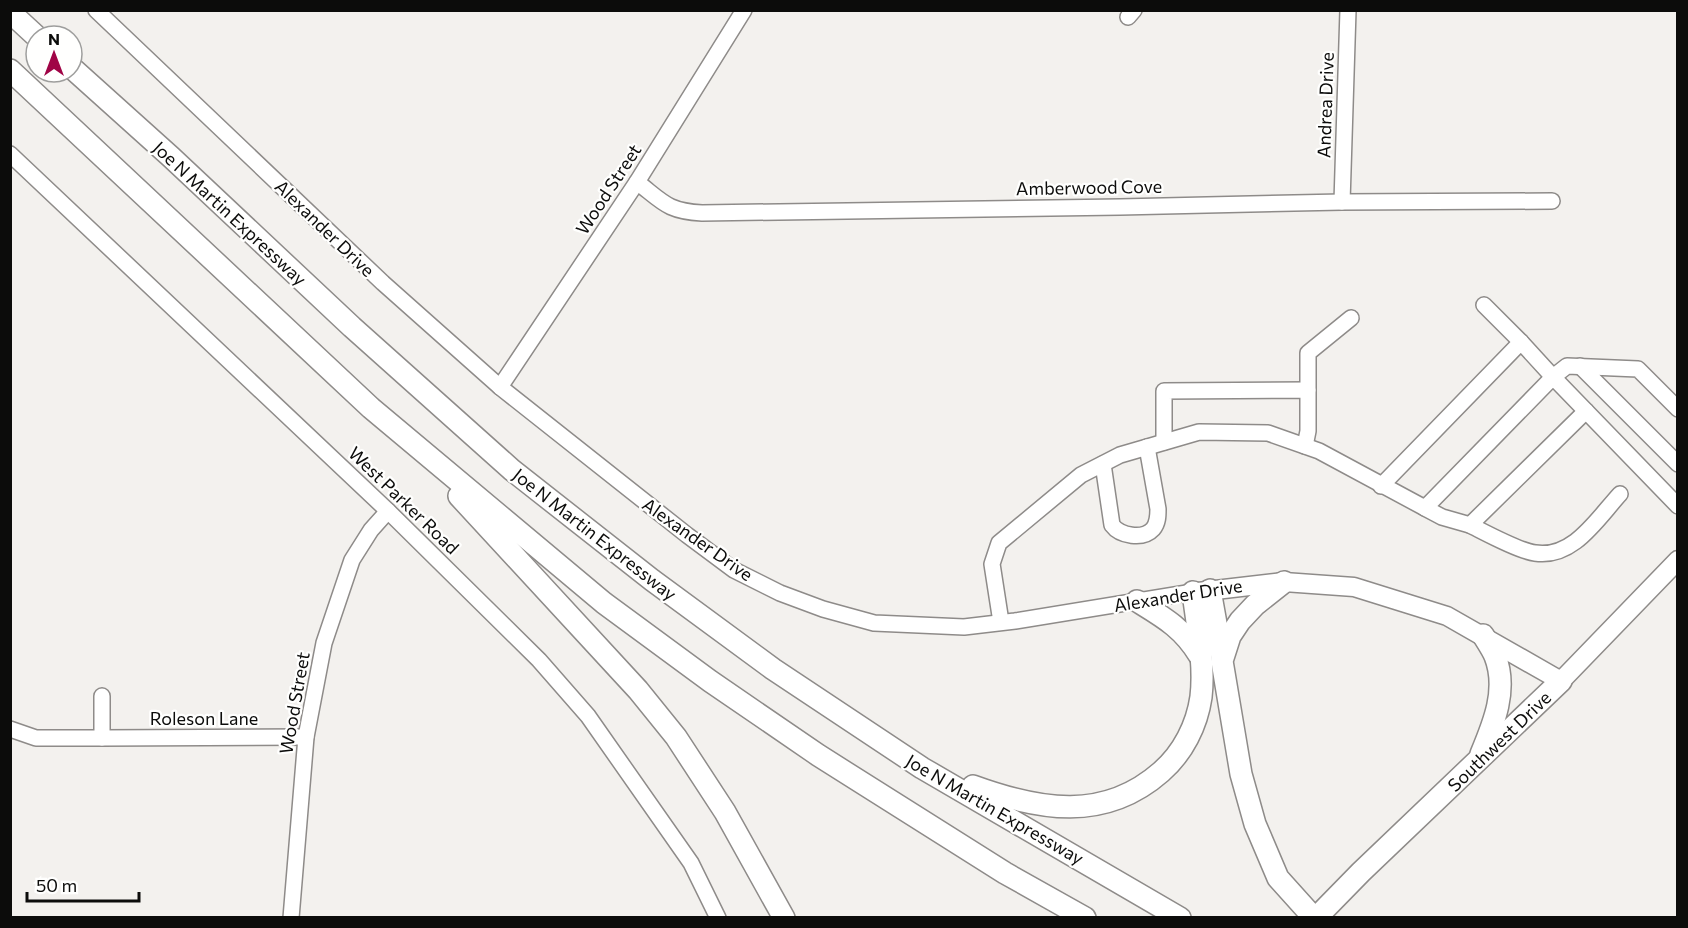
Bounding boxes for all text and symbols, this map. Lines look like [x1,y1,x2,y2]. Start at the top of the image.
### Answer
north arrow [24,24,84,84]
text: N [48,29,60,48]
street label: Andrea Drive [1312,52,1338,158]
street label: Joe N Martin Expressway [149,136,311,290]
street label: Wood Street [571,140,645,238]
street label: Alexander Drive [271,175,379,281]
street label: Amberwood Cove [1016,175,1162,199]
street label: West Parker Road [344,442,464,558]
street label: Joe N Martin Expressway [509,463,681,605]
street label: Alexander Drive [639,493,757,585]
street label: Alexander Drive [1112,574,1244,616]
street label: Wood Street [274,650,314,756]
street label: Southwest Drive [1443,686,1555,796]
street label: Roleson Lane [150,707,258,729]
street label: Joe N Martin Expressway [902,749,1088,869]
scale bar [27,865,140,903]
text: 50 m [36,874,77,896]

